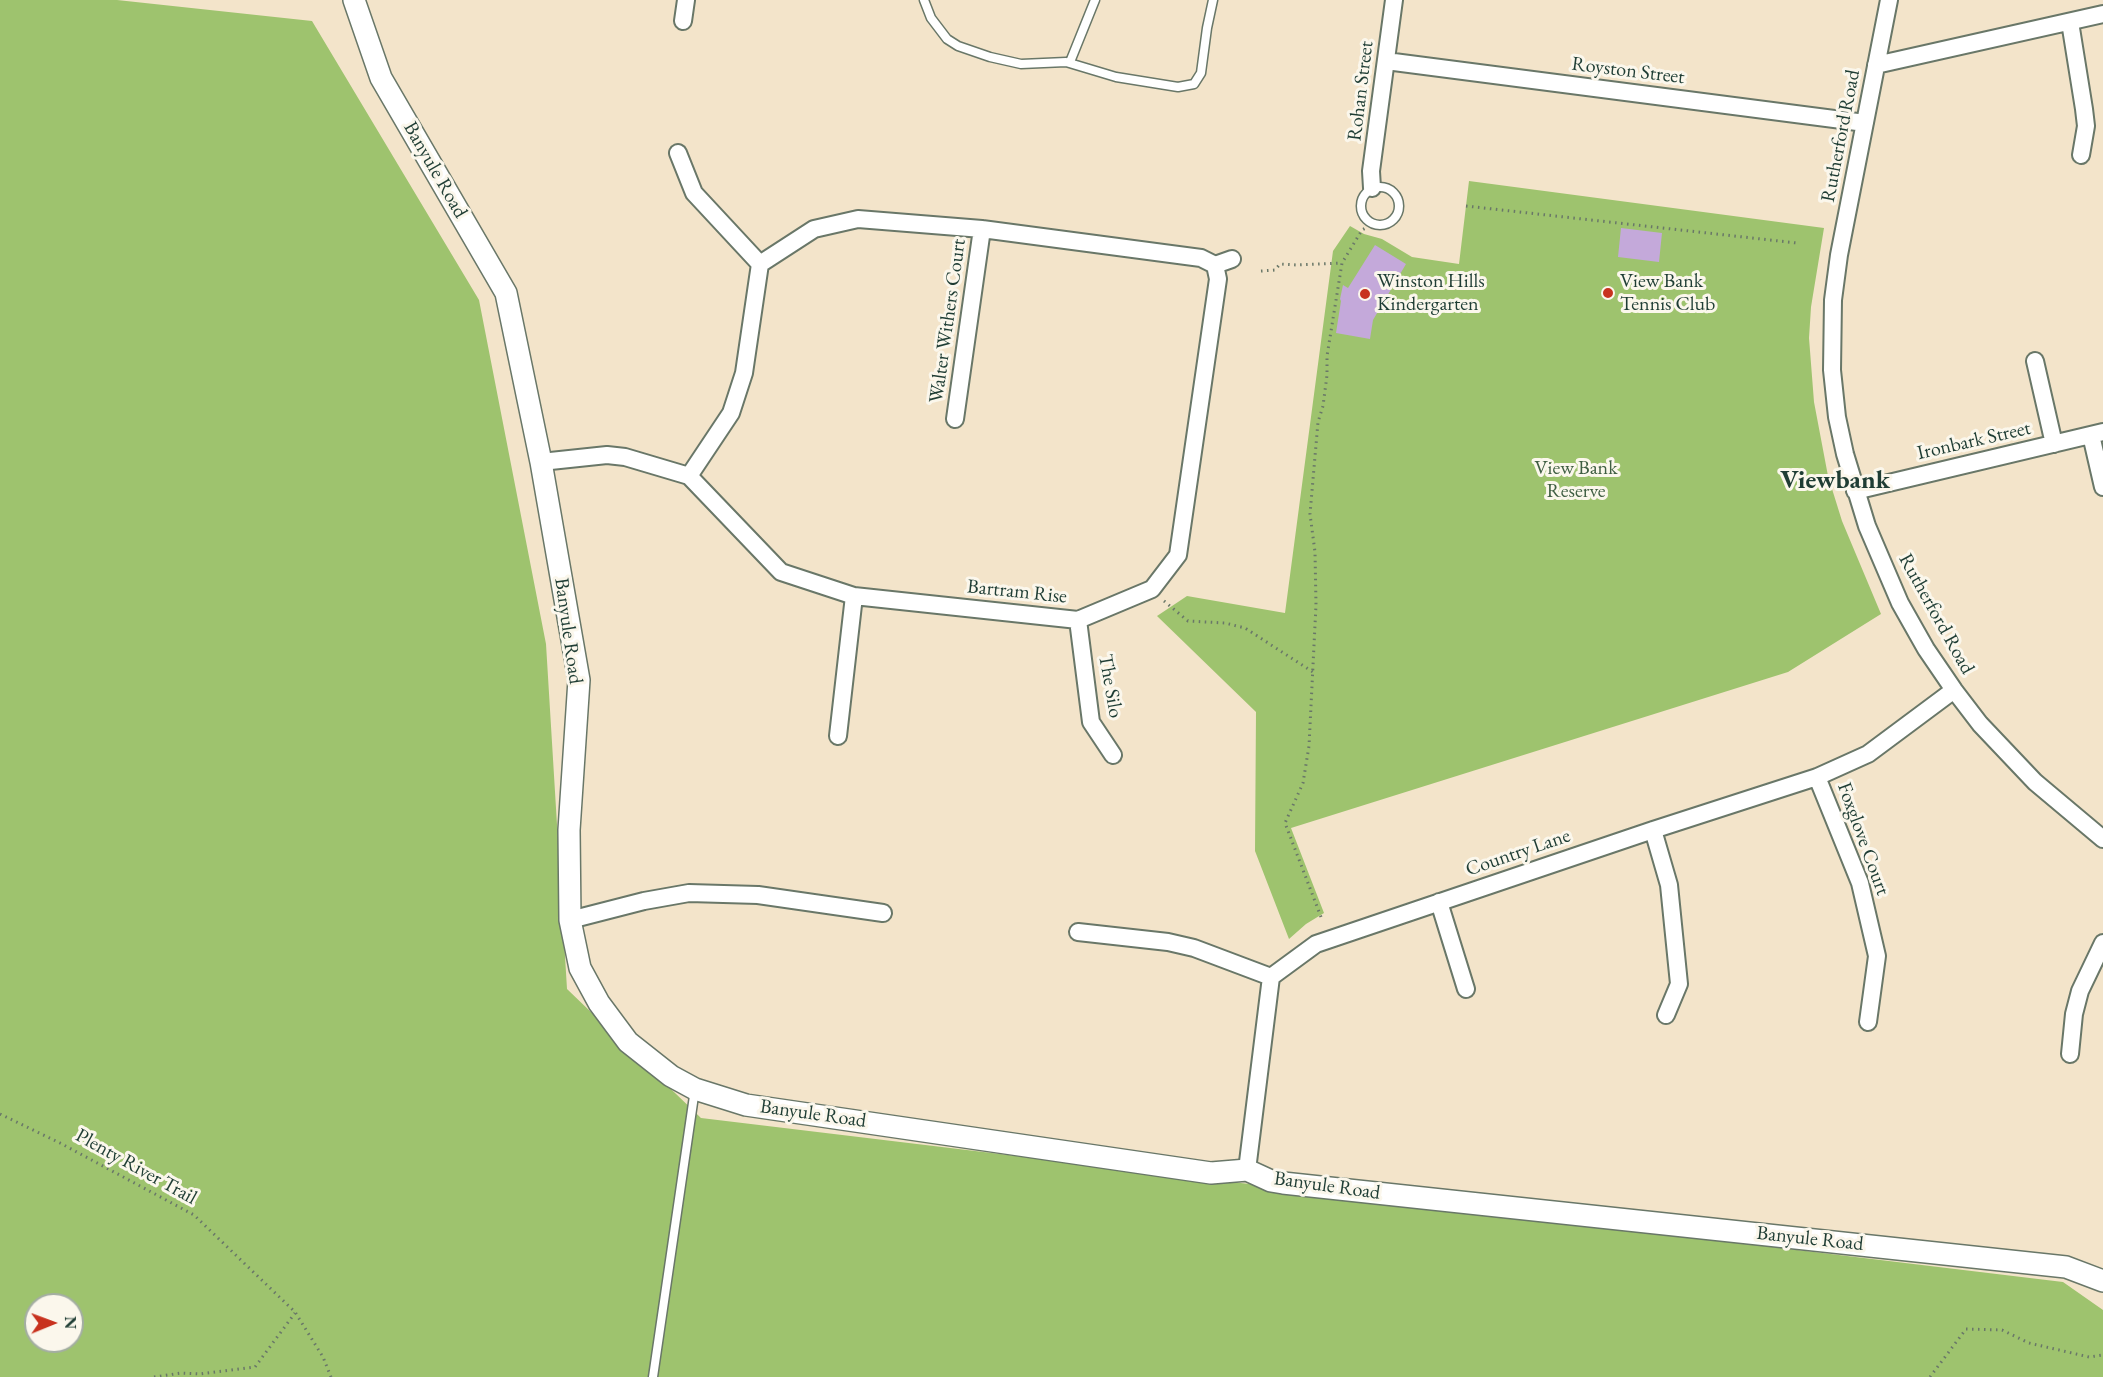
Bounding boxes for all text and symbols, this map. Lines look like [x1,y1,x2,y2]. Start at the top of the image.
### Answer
street label: Rohan Street [1343,40,1379,142]
street label: Royston Street [1570,52,1686,90]
street label: Rutherford Road [1816,68,1866,204]
street label: Banyule Road [398,118,472,222]
street label: Walter Withers Court [925,237,971,405]
place label: Winston Hills Kindergarten [1377,270,1485,317]
place label: View Bank Tennis Club [1620,270,1715,317]
marker: View Bank Tennis Club [1601,286,1615,300]
marker: Winston Hills Kindergarten [1358,287,1372,301]
street label: Ironbark Street [1915,416,2033,466]
park label: View Bank Reserve [1534,457,1618,504]
district label: Viewbank [1780,465,1890,497]
street label: Rutherford Road [1893,549,1979,679]
street label: Bartram Rise [966,575,1068,609]
street label: Banyule Road [549,576,587,686]
street label: The Silo [1093,652,1127,720]
street label: Foxglove Court [1832,779,1894,899]
street label: Country Lane [1463,824,1573,882]
street label: Banyule Road [758,1095,868,1133]
street label: Plenty River Trail [71,1124,201,1210]
street label: Banyule Road [1272,1167,1382,1205]
street label: Banyule Road [1755,1221,1865,1257]
north arrow [24,1293,84,1353]
text: N [60,1316,81,1329]

